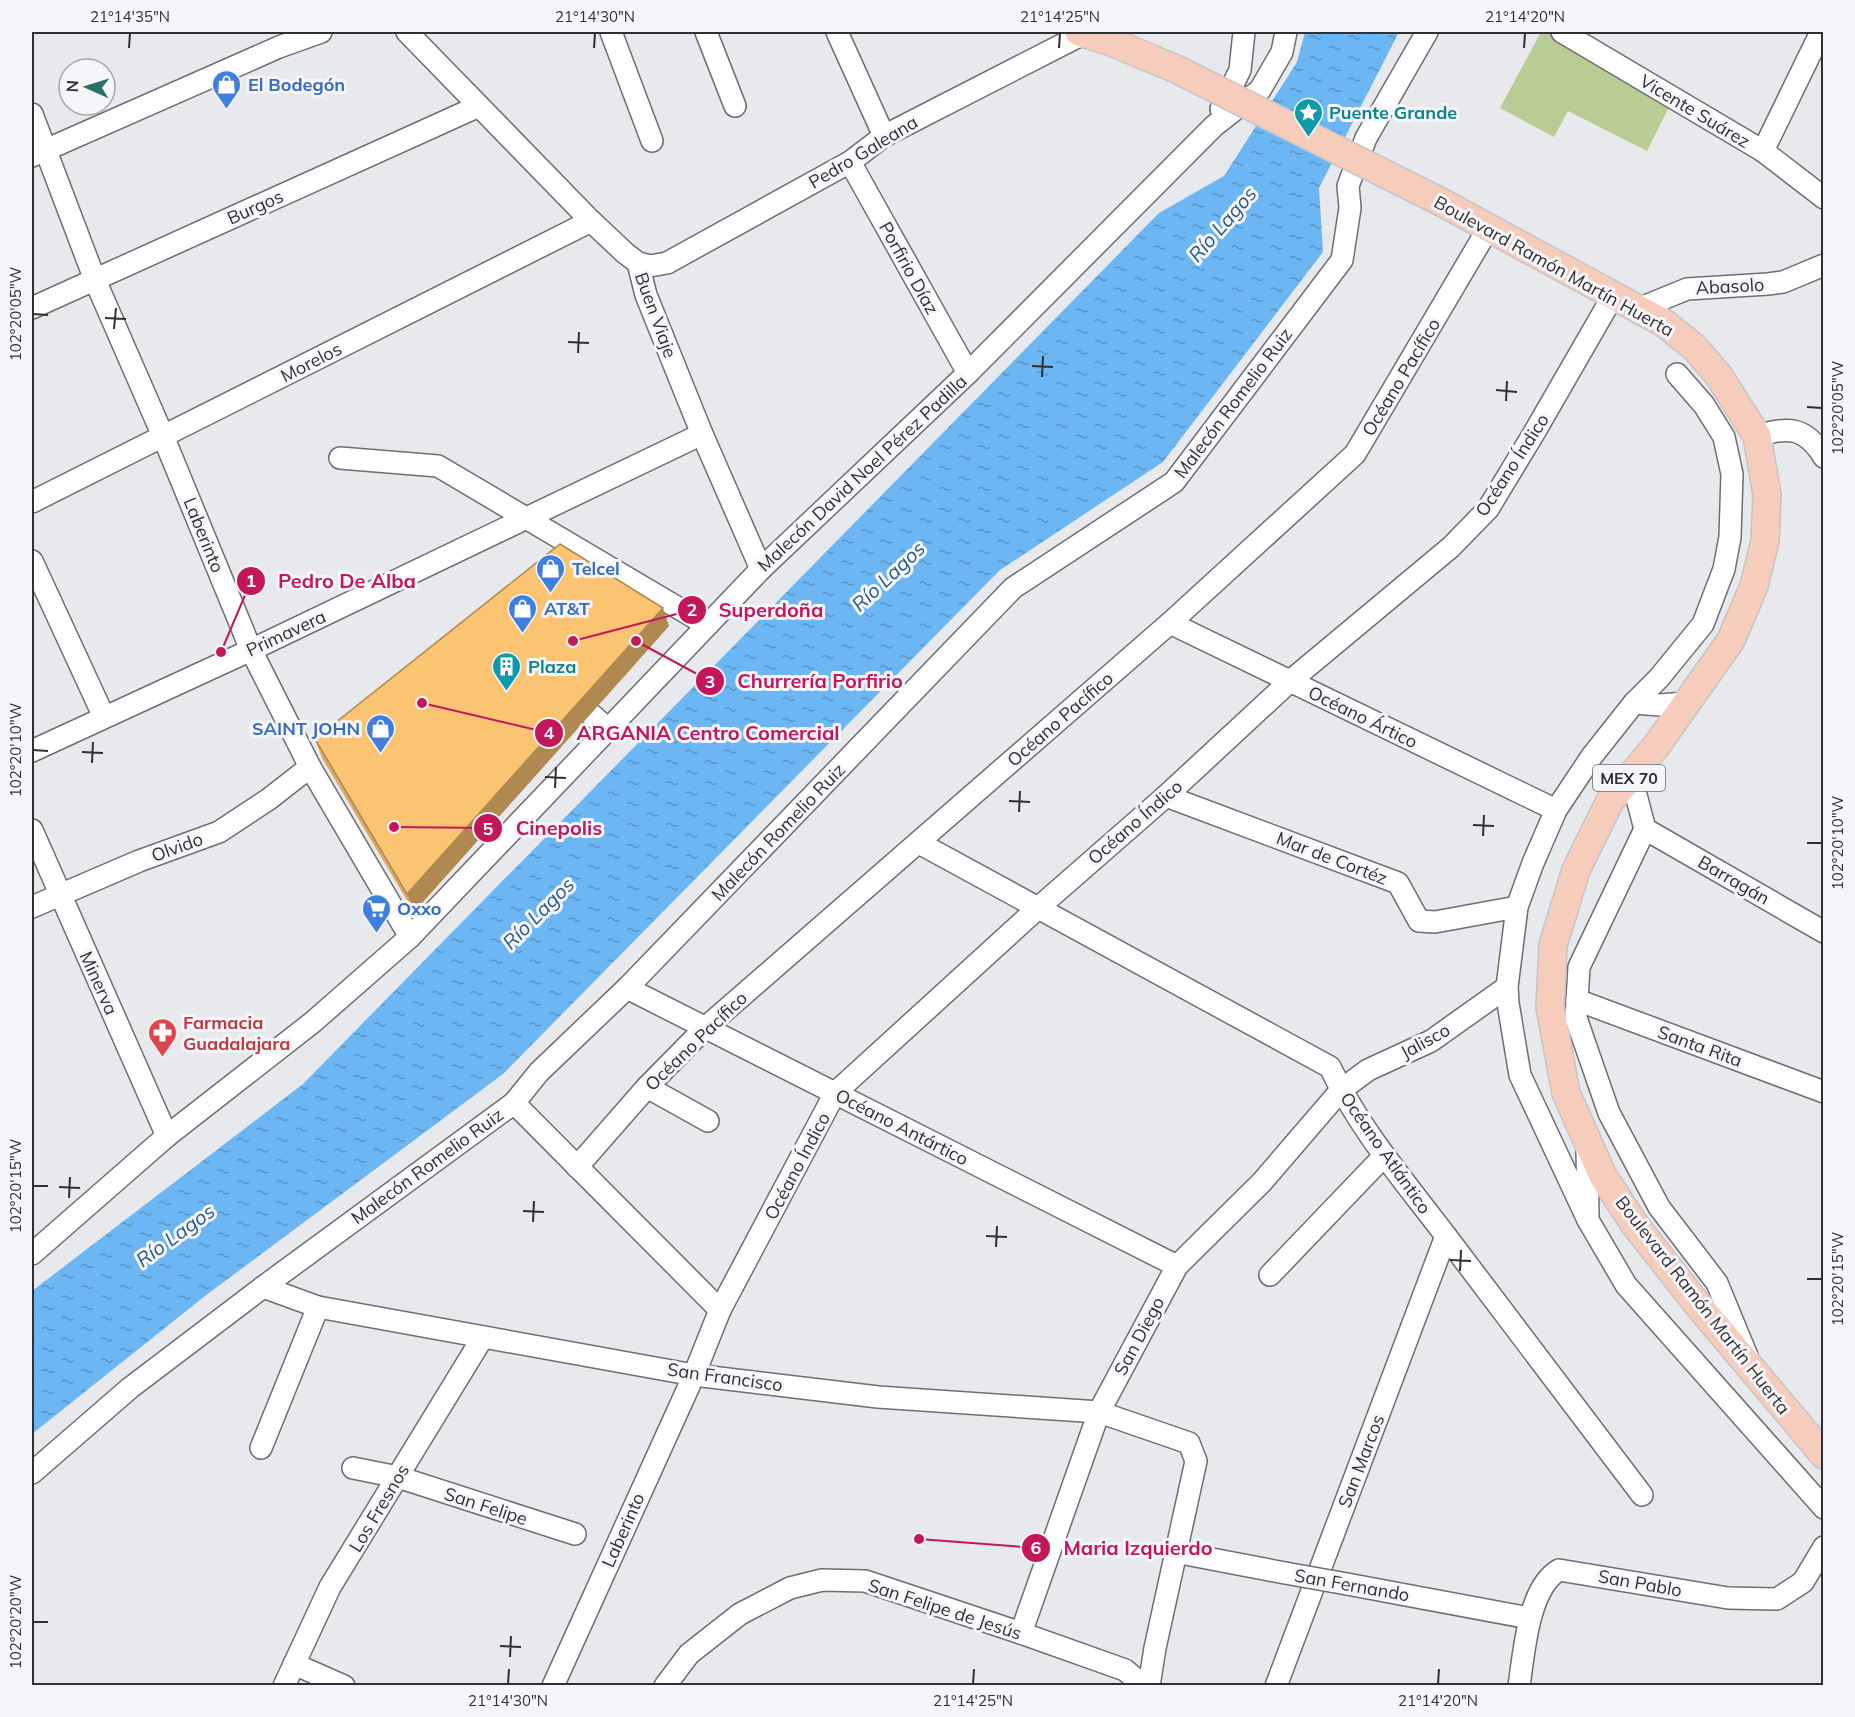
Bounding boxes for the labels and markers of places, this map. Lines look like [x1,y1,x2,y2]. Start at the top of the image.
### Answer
shop icon: El Bodegón [211,68,243,110]
place label: El Bodegón [248,73,345,96]
place icon: Puente Grande [1292,96,1324,138]
place label: Puente Grande [1329,101,1457,124]
shop icon: Telcel [535,552,567,594]
place label: Telcel [572,557,620,580]
callout: Pedro De Alba [236,562,428,600]
callout: Superdoña [677,591,836,629]
shop icon: AT&T [507,592,539,634]
place label: AT&T [544,597,590,620]
building icon: Plaza [491,650,523,692]
place label: Plaza [528,655,576,678]
callout: Churrería Porfirio [695,662,915,700]
shop icon: SAINT JOHN [365,712,397,754]
callout: ARGANIA Centro Comercial [534,714,851,752]
place label: SAINT JOHN [252,717,360,740]
callout: Cinepolis [473,809,614,847]
supermarket icon: Oxxo [360,892,392,934]
place label: Oxxo [397,897,441,920]
place label: Farmacia Guadalajara [183,1011,290,1055]
pharmacy icon: Farmacia Guadalajara [146,1016,178,1058]
callout: Maria Izquierdo [1021,1529,1224,1567]

